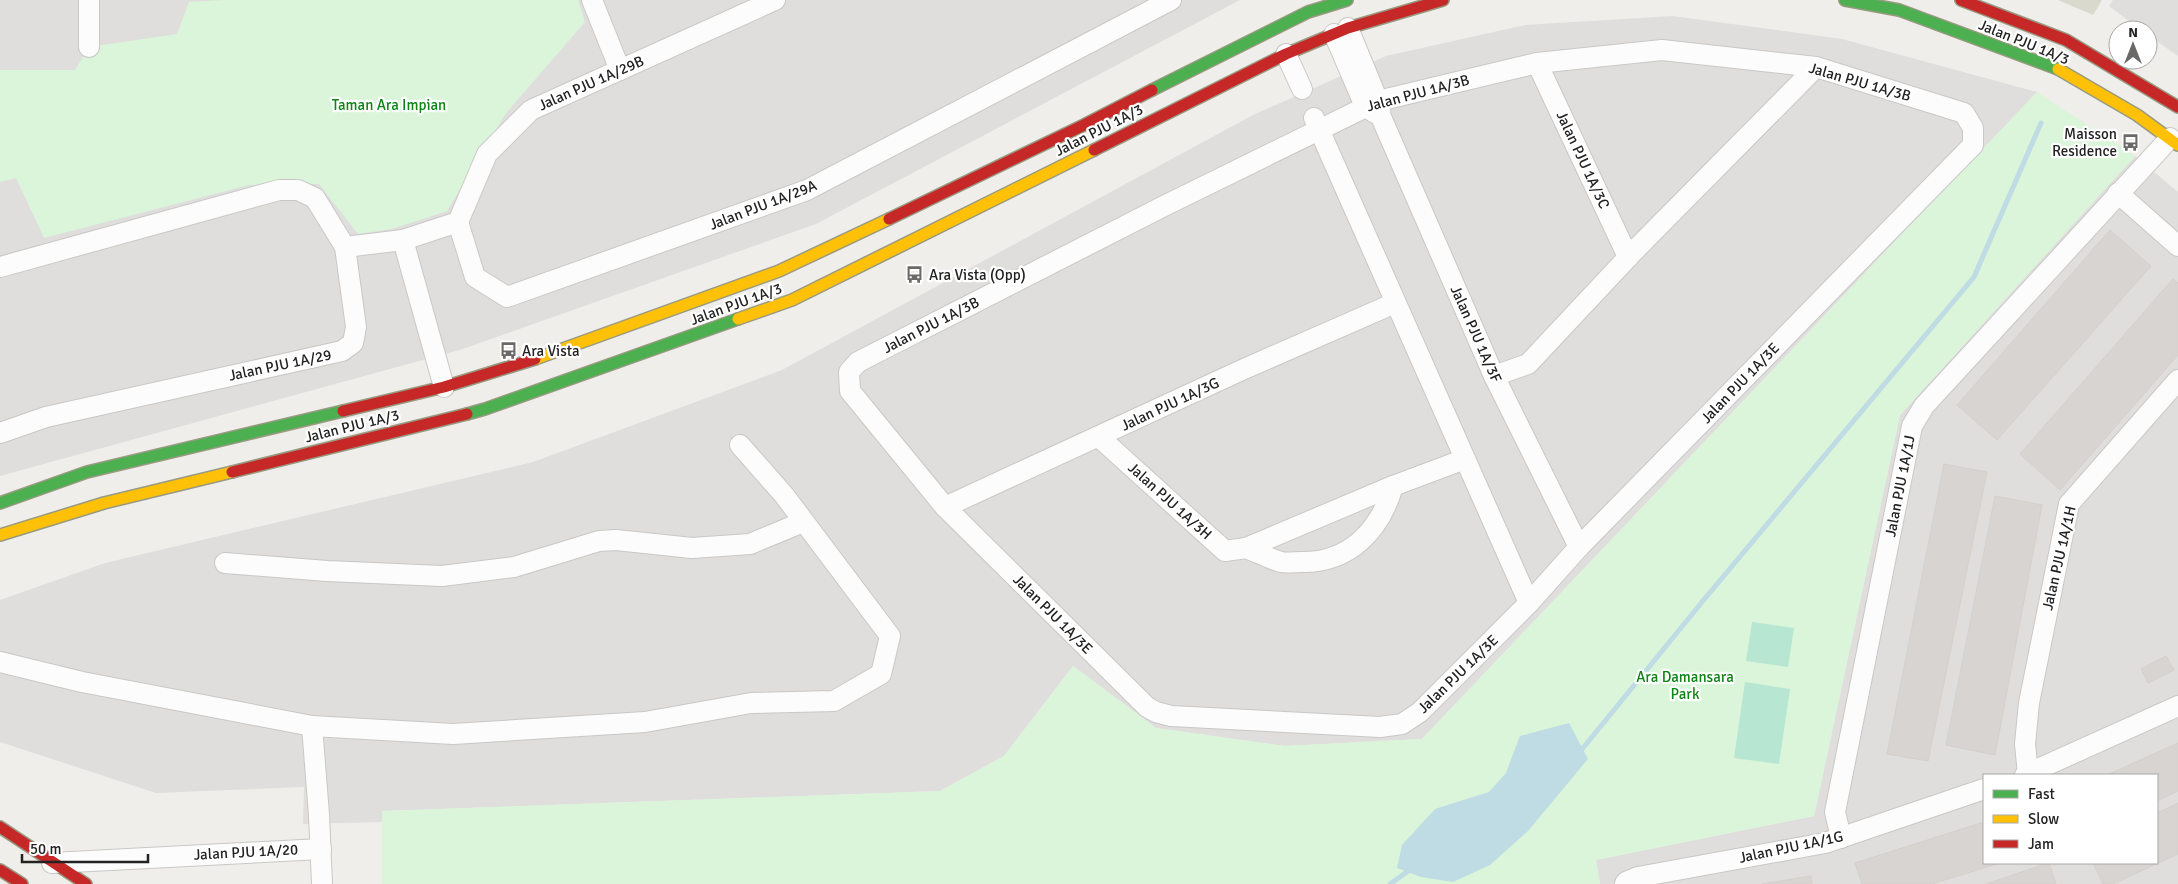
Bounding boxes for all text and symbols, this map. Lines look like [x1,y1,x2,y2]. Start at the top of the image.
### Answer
street label: Jalan PJU 1A/3 [1976,16,2072,68]
north arrow [2108,20,2158,70]
text: N [2128,24,2138,41]
street label: Jalan PJU 1A/29B [535,52,647,114]
street label: Jalan PJU 1A/3B [1807,59,1913,105]
street label: Jalan PJU 1A/3B [1365,71,1471,115]
park label: Taman Ara Impian [332,96,446,114]
street label: Jalan PJU 1A/3 [1052,100,1146,160]
street label: Jalan PJU 1A/3C [1553,108,1613,212]
place label: Maisson Residence [2052,125,2117,160]
bus stop icon: Maisson Residence [2121,133,2141,153]
street label: Jalan PJU 1A/29A [707,176,819,234]
bus stop icon: Ara Vista (Opp) [905,265,925,285]
place label: Ara Vista (Opp) [929,266,1026,284]
street label: Jalan PJU 1A/3 [688,279,784,329]
street label: Jalan PJU 1A/3F [1447,283,1505,385]
street label: Jalan PJU 1A/3B [880,293,982,357]
street label: Jalan PJU 1A/3E [1697,339,1783,427]
bus stop icon: Ara Vista [498,341,518,361]
place label: Ara Vista [522,342,580,360]
street label: Jalan PJU 1A/29 [227,345,333,385]
street label: Jalan PJU 1A/3G [1118,373,1222,435]
street label: Jalan PJU 1A/3 [303,406,401,446]
street label: Jalan PJU 1A/1J [1881,434,1919,538]
street label: Jalan PJU 1A/3H [1124,459,1216,543]
street label: Jalan PJU 1A/1H [2038,504,2080,612]
street label: Jalan PJU 1A/3E [1010,571,1096,657]
street label: Jalan PJU 1A/3E [1414,631,1502,717]
park label: Ara Damansara Park [1636,668,1734,703]
legend [1983,774,2158,864]
text: Fast [2028,785,2055,803]
text: Slow [2028,810,2059,828]
street label: Jalan PJU 1A/1G [1737,827,1845,867]
scale bar [22,832,149,864]
text: Jam [2028,835,2054,853]
text: 50 m [30,840,61,858]
street label: Jalan PJU 1A/20 [193,840,299,864]

